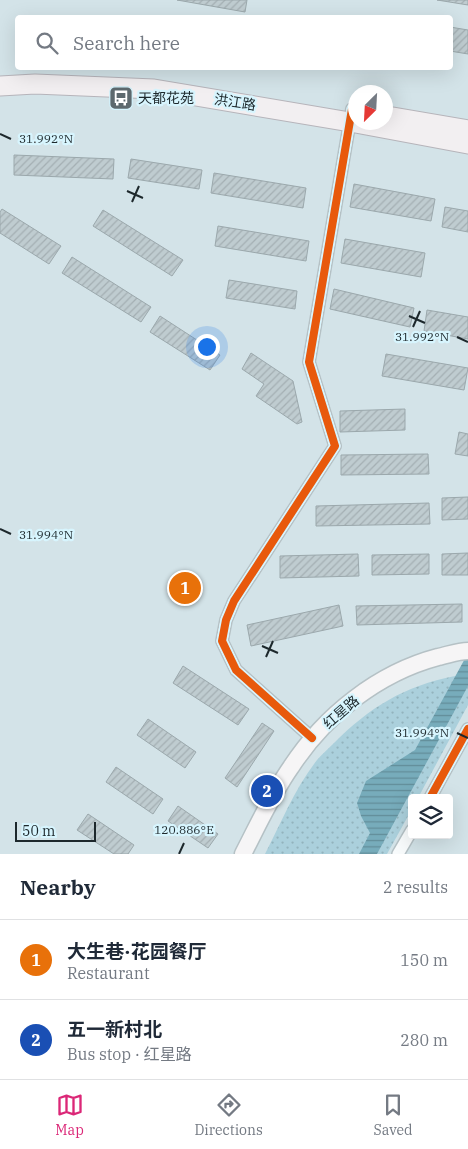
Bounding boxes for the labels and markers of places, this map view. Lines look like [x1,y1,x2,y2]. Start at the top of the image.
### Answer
bus stop icon: 天都花苑 [108,85,134,111]
place label: 天都花苑 [138,89,194,107]
pin: 1 [169,569,201,607]
pin: 2 [251,772,283,810]

